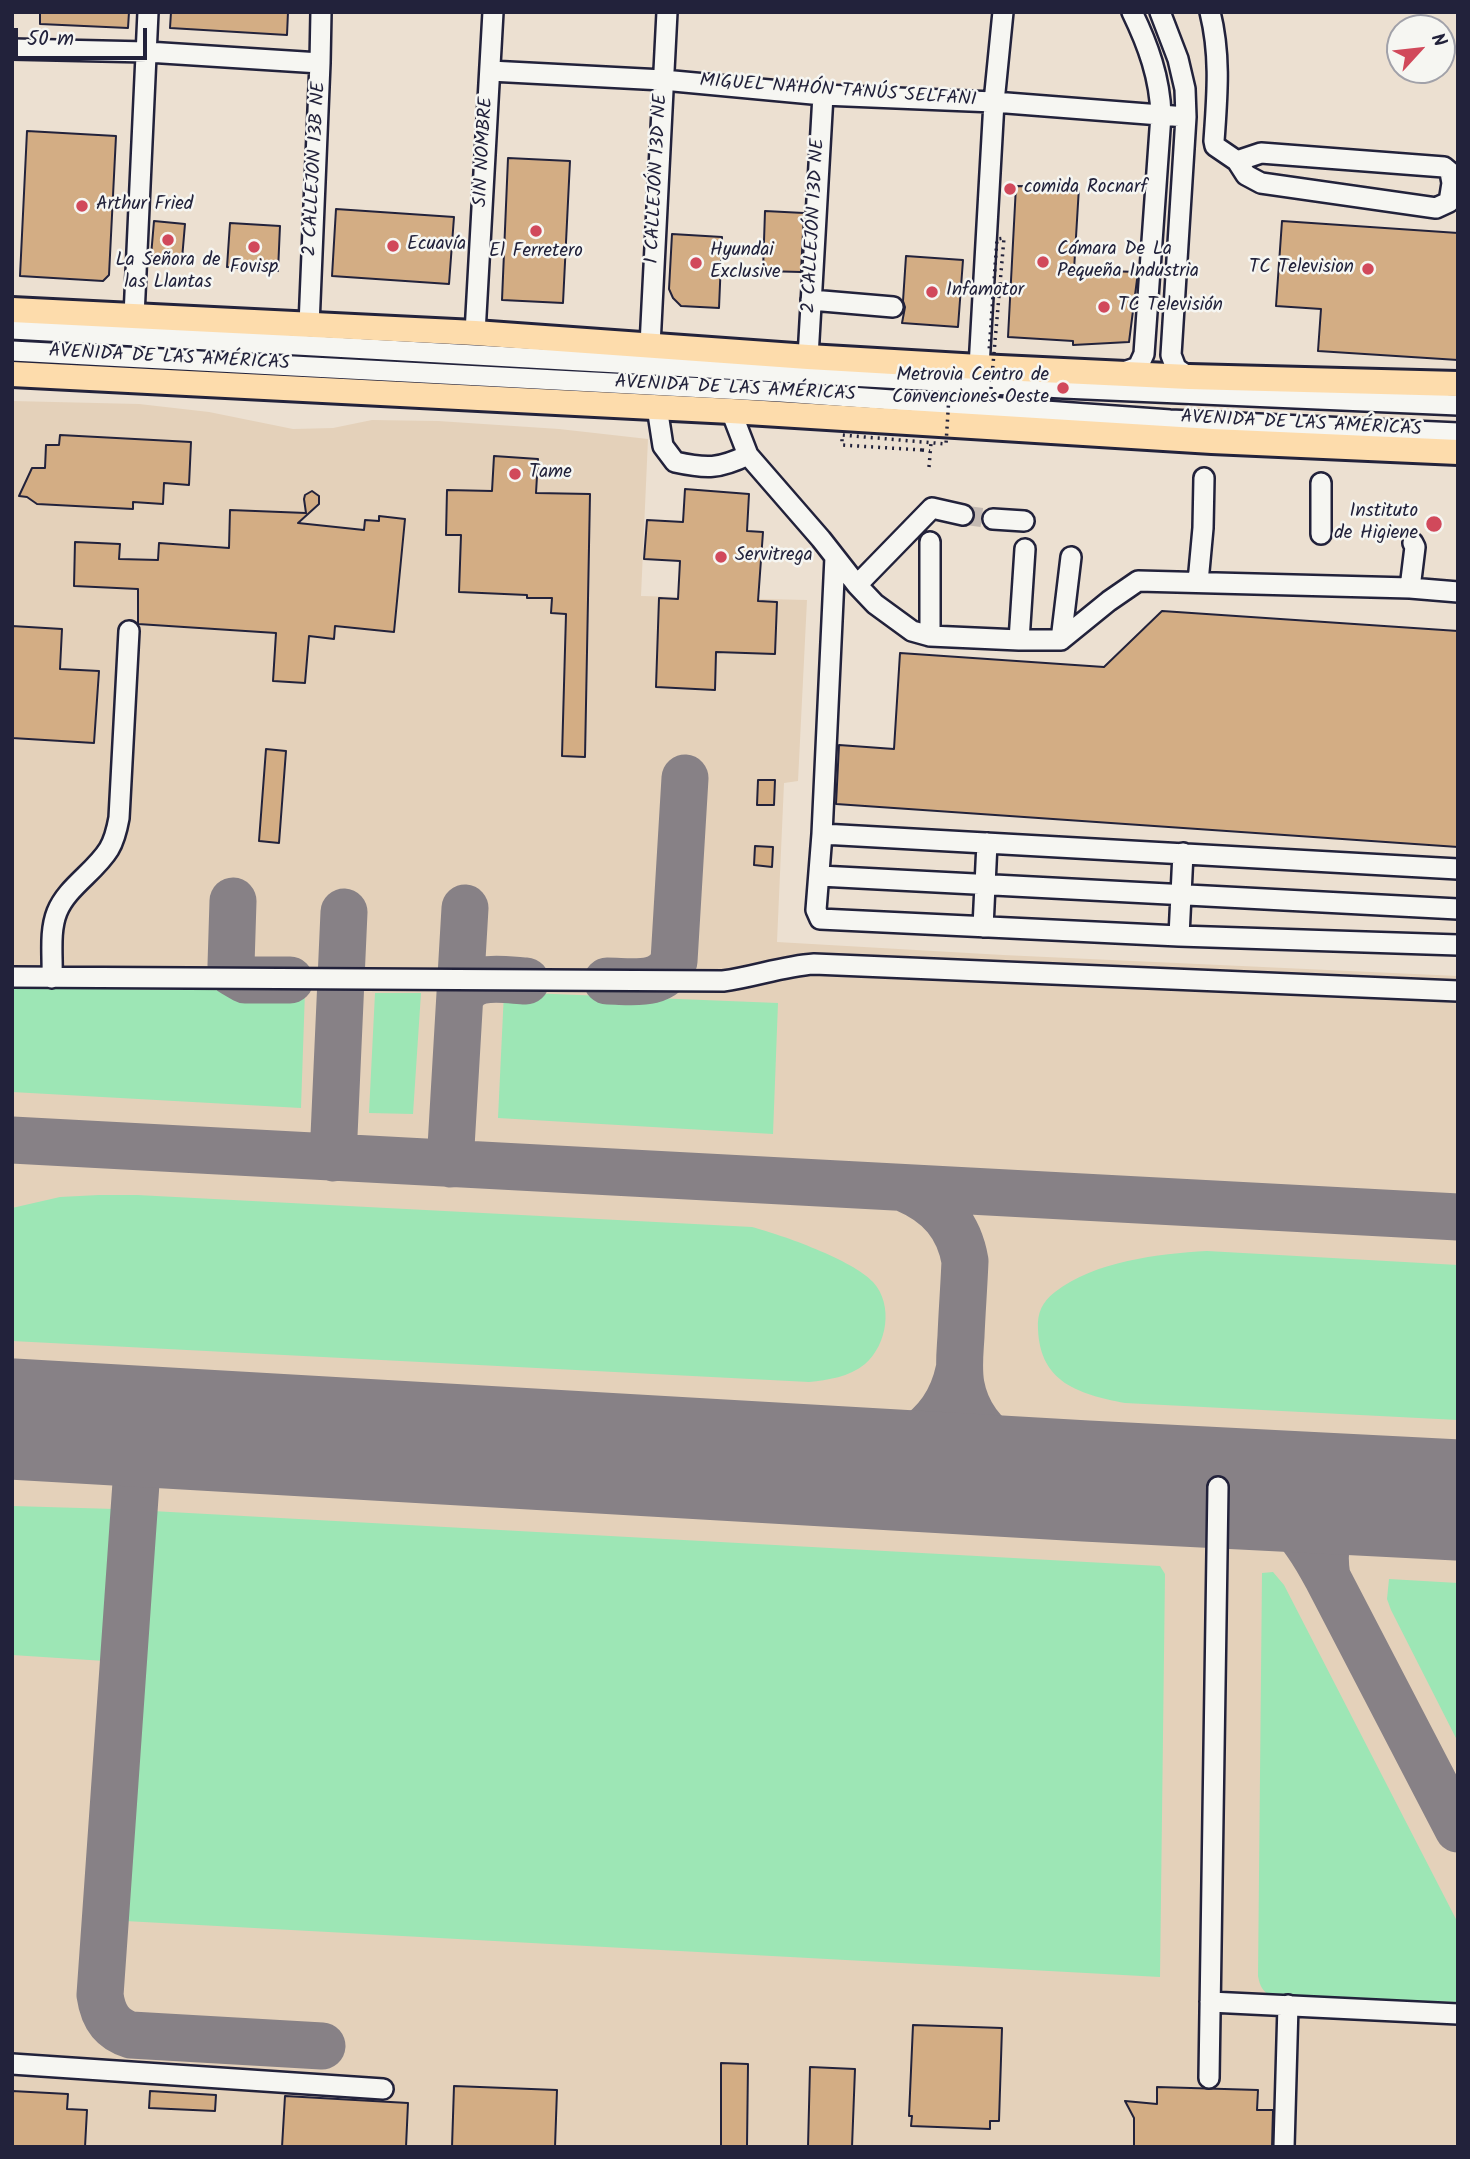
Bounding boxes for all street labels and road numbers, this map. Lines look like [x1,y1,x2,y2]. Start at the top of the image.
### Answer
street label: MIGUEL NAHÓN TANÚS SELFANI [699,71,977,113]
street label: 2 CALLEJON 13B NE [300,81,332,257]
street label: 1 CALLEJÓN 13D NE [642,93,674,265]
street label: SIN NOMBRE [471,96,499,208]
street label: 2 CALLEJÓN 13D NE [799,138,831,314]
street label: AVENIDA DE LAS AMÉRICAS [48,341,290,377]
street label: AVENIDA DE LAS AMÉRICAS [614,372,856,408]
street label: AVENIDA DE LAS AMÉRICAS [1180,407,1422,443]

